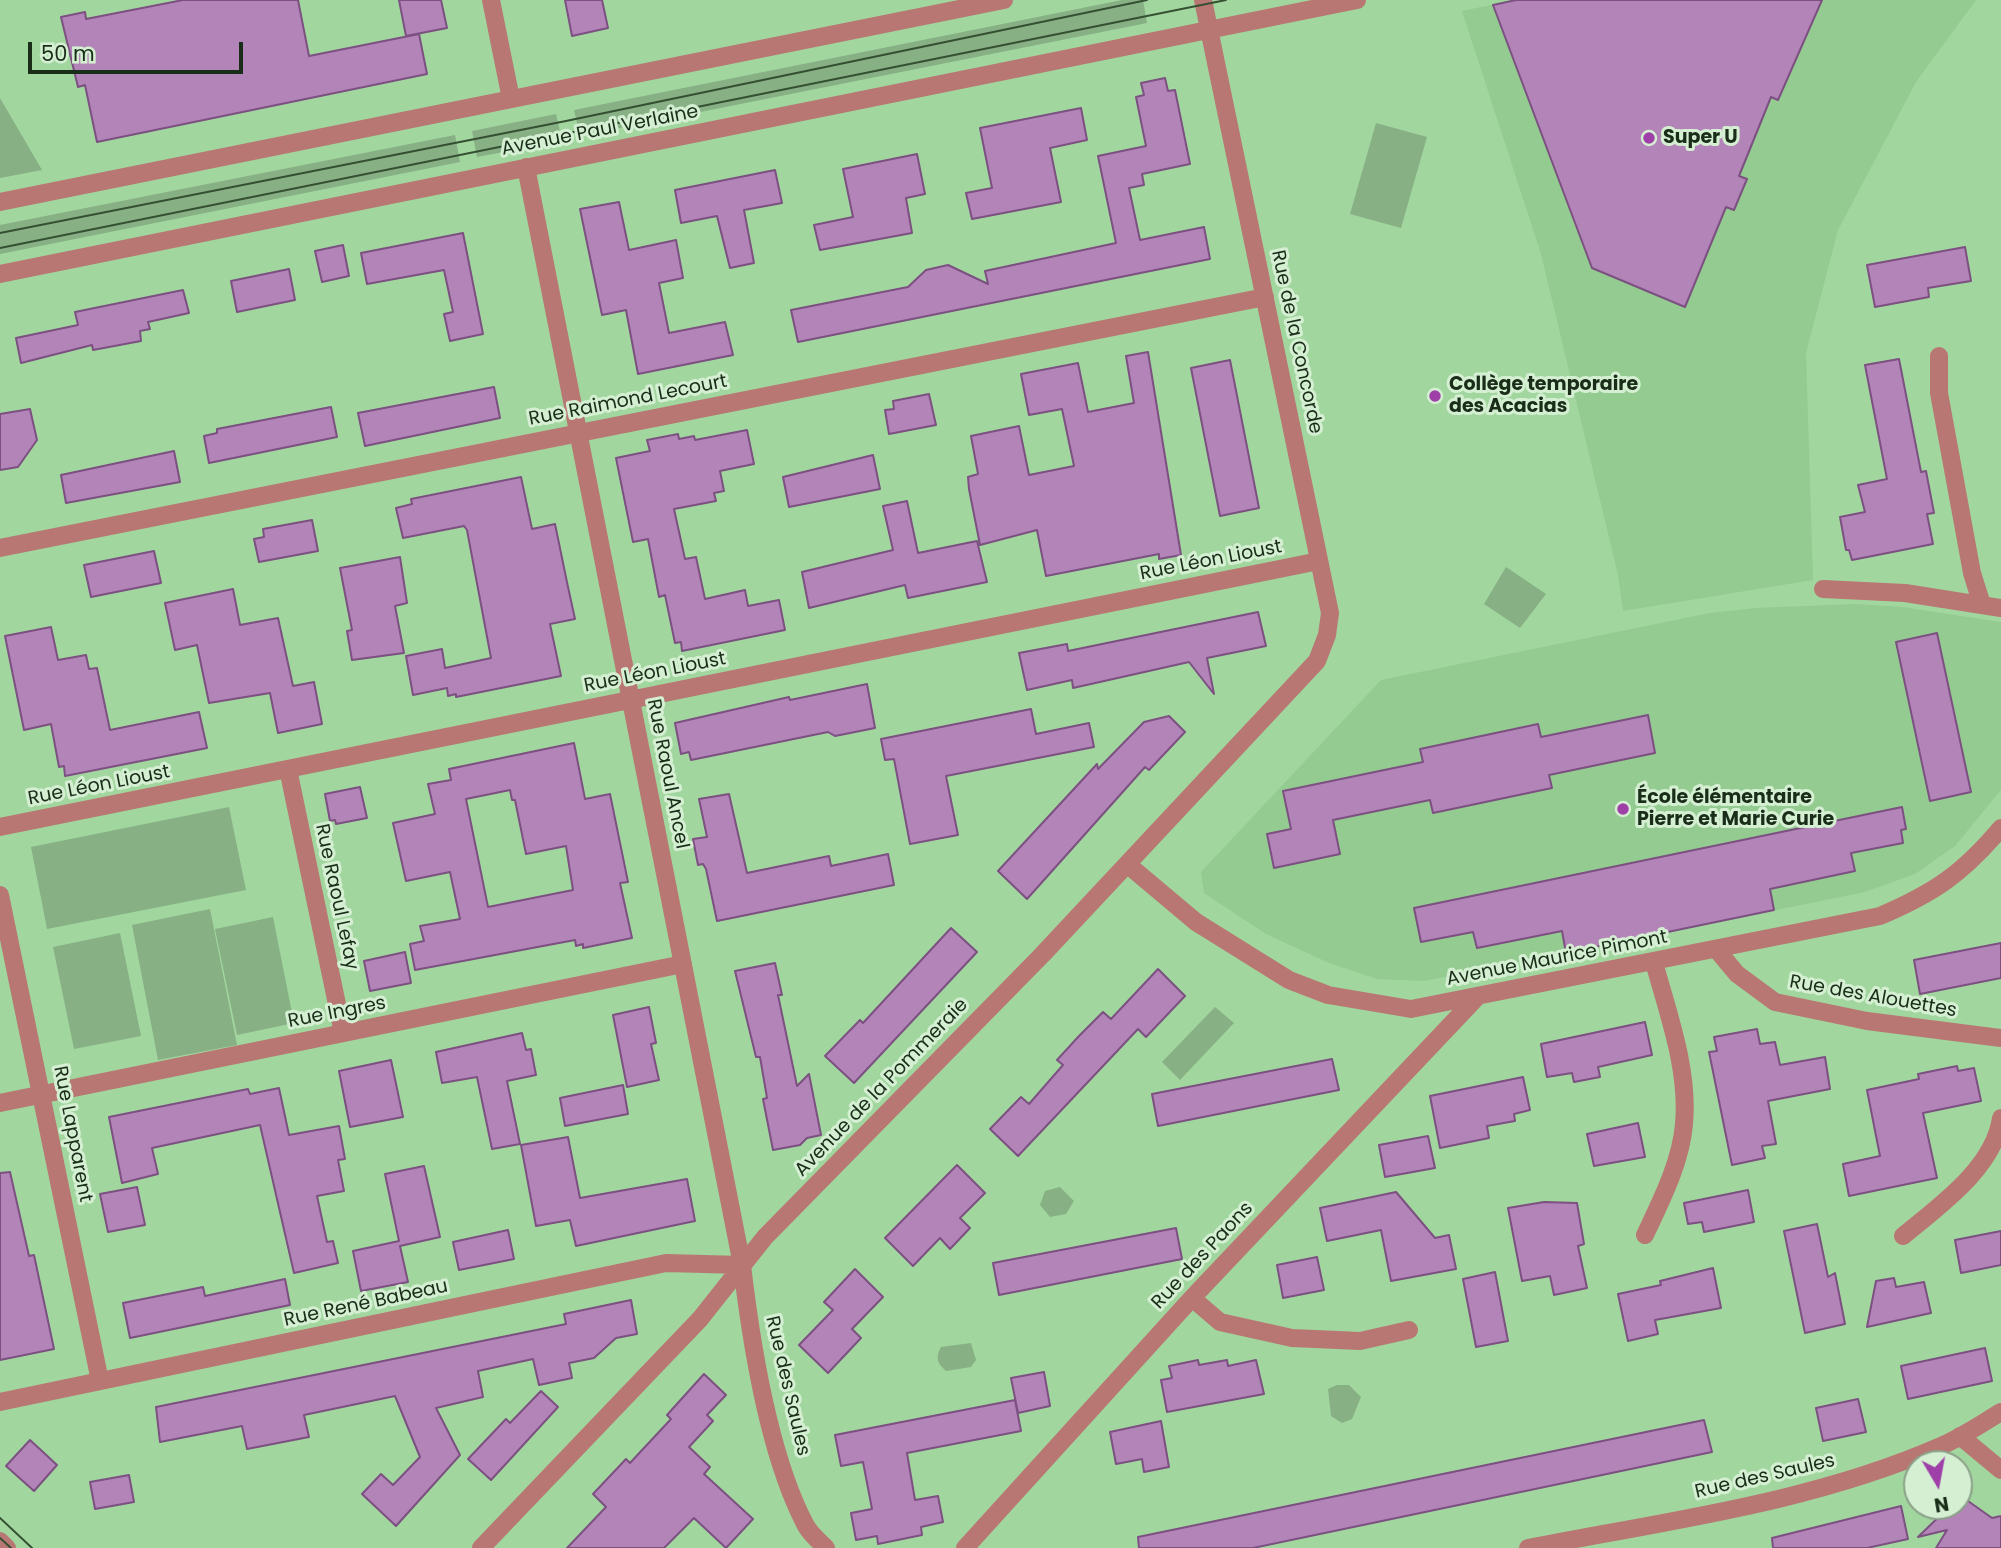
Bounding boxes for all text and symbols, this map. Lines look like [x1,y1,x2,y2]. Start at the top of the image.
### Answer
scale bar [32,28,247,72]
text: 50 m [41,39,95,68]
street label: Avenue Paul Verlaine [500,101,700,161]
place label: Super U [1663,127,1738,149]
marker: Super U [1641,130,1657,146]
street label: Rue de la Concorde [1265,248,1327,436]
street label: Rue Raimond Lecourt [527,371,729,431]
place label: Collège temporaire des Acacias [1449,374,1638,418]
marker: Collège temporaire des Acacias [1427,388,1443,404]
street label: Rue Léon Lioust [1138,536,1284,586]
street label: Rue Léon Lioust [582,648,728,698]
street label: Rue Raoul Ancel [641,697,693,851]
street label: Rue Léon Lioust [26,761,172,811]
place label: École élémentaire Pierre et Marie Curie [1637,787,1834,831]
marker: École élémentaire Pierre et Marie Curie [1615,801,1631,817]
street label: Rue Raoul Lefay [309,822,363,972]
street label: Avenue Maurice Pimont [1445,926,1669,992]
street label: Rue des Alouettes [1788,971,1958,1023]
street label: Rue Ingres [286,992,388,1034]
street label: Avenue de la Pommeraie [791,994,973,1182]
street label: Rue Lapparent [48,1064,96,1204]
street label: Rue des Paons [1148,1198,1258,1314]
street label: Rue René Babeau [282,1275,450,1333]
street label: Rue des Saules [760,1314,814,1458]
street label: Rue des Saules [1693,1450,1837,1504]
north arrow [1903,1450,1973,1520]
text: N [1932,1490,1951,1519]

